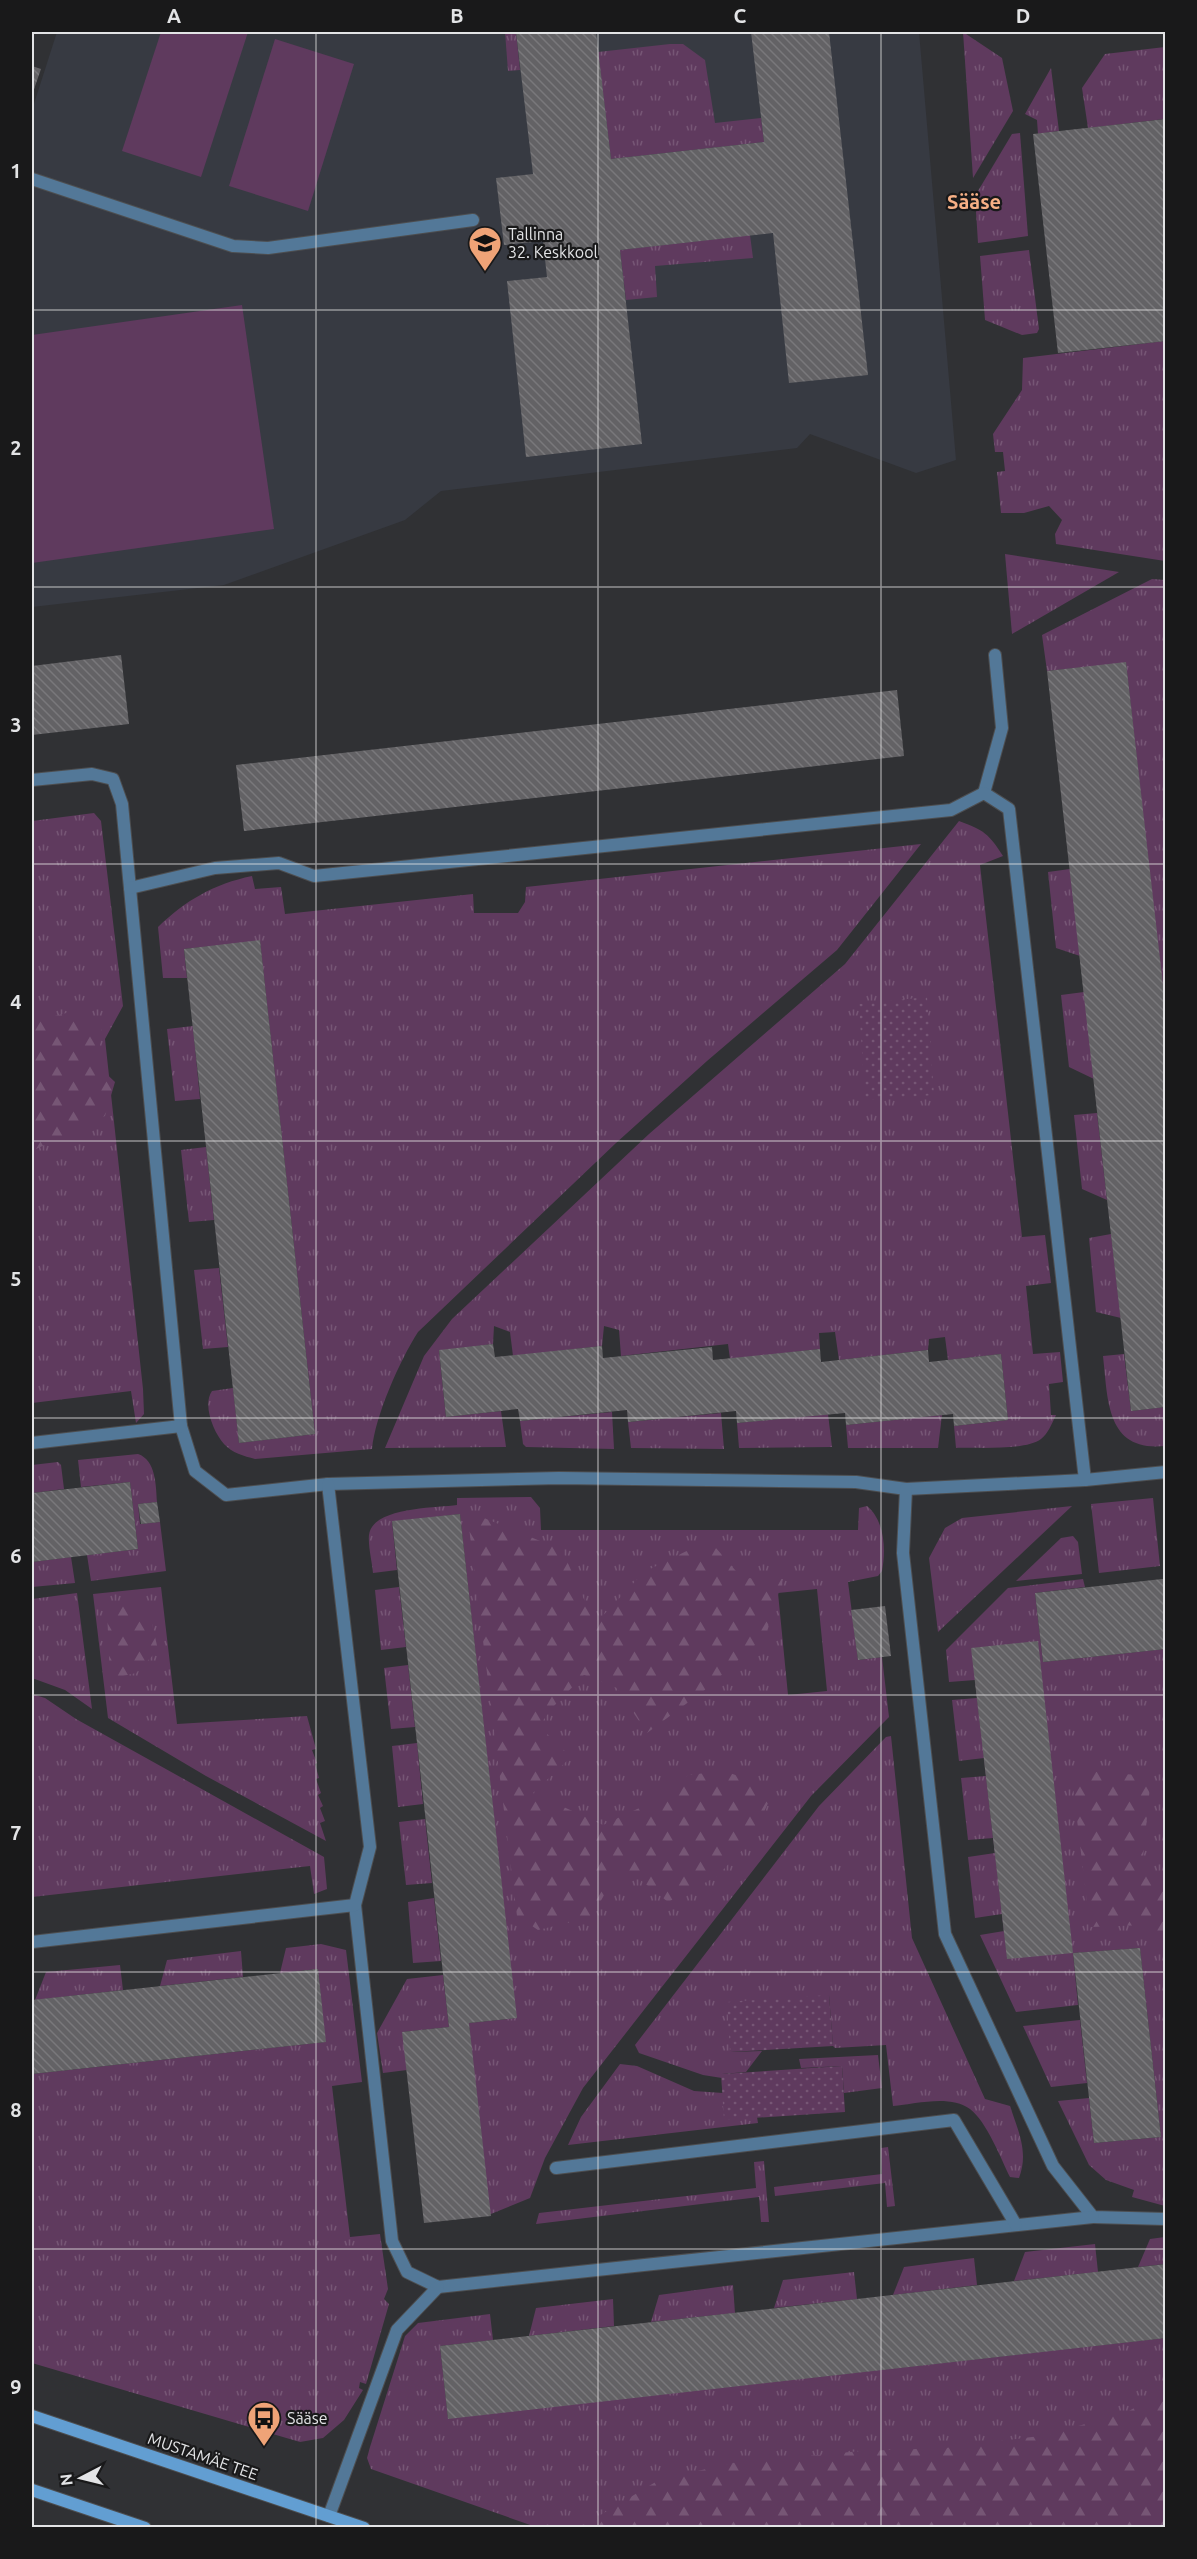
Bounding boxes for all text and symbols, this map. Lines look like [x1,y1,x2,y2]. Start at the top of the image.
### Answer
text: A [167,4,181,27]
text: B [450,4,464,27]
text: C [734,4,747,27]
text: D [1016,4,1030,27]
text: 1 [10,159,22,182]
district label: Sääse [947,190,1001,213]
school or university icon: Tallinna 32. Keskkool [467,225,503,272]
place label: Tallinna 32. Keskkool [508,225,598,261]
text: 2 [10,436,22,459]
text: 3 [10,713,22,736]
text: 4 [10,990,22,1013]
text: 5 [10,1267,22,1290]
text: 6 [10,1544,22,1567]
text: 7 [10,1821,22,1844]
text: 8 [10,2098,22,2121]
text: 9 [10,2375,22,2398]
bus stop icon: Sääse [246,2400,282,2447]
place label: Sääse [287,2409,328,2427]
street label: MUSTAMÄE TEE [146,2429,260,2483]
north arrow [51,2448,111,2508]
text: N [56,2473,76,2487]

